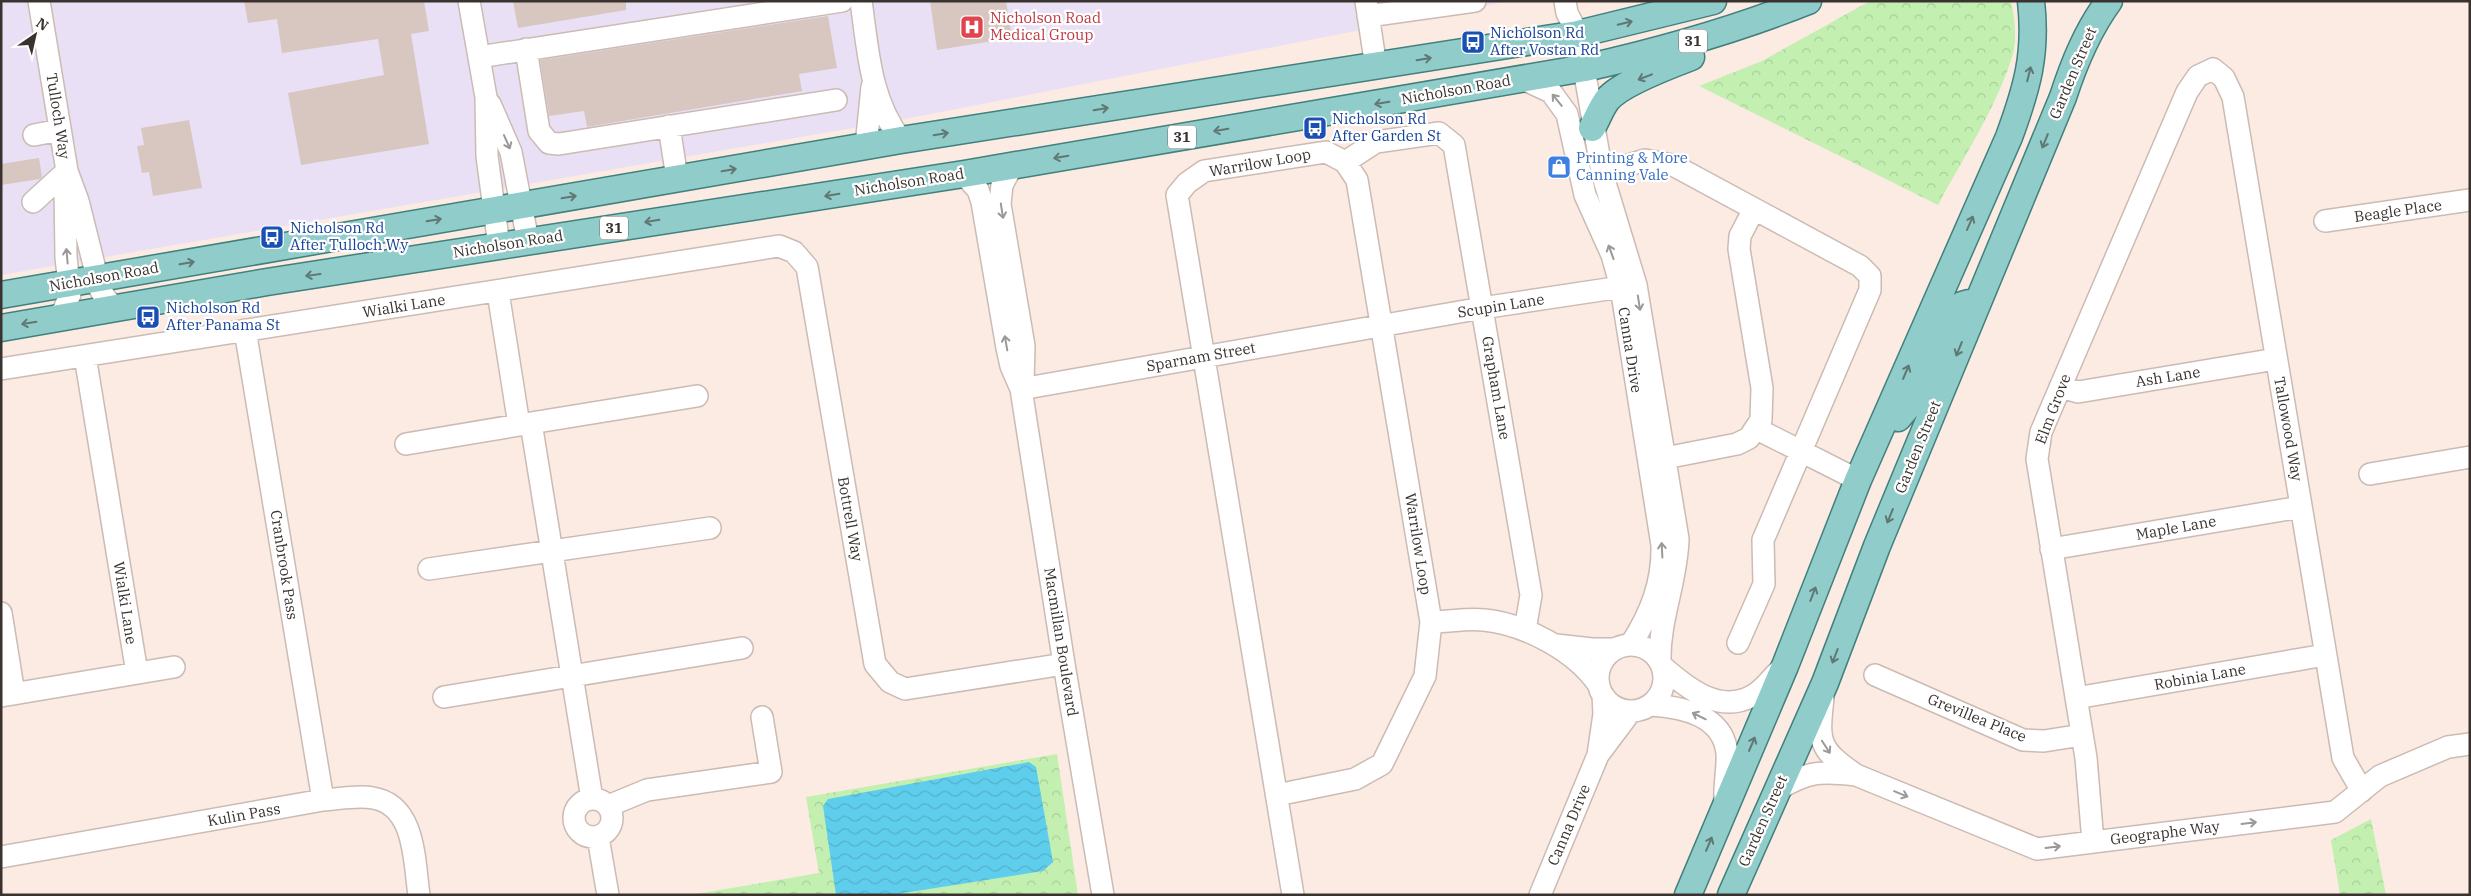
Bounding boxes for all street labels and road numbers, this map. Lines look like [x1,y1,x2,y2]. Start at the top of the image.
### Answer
street label: Garden Street [2045,24,2100,122]
road number: 31 [1679,29,1707,52]
street label: Nicholson Road [1400,71,1512,109]
street label: Tulloch Way [42,72,75,160]
road number: 31 [1168,125,1196,148]
street label: Warrilow Loop [1208,144,1312,181]
street label: Nicholson Road [853,163,965,200]
street label: Beagle Place [2353,195,2443,226]
road number: 31 [600,217,628,240]
street label: Nicholson Road [452,225,564,262]
street label: Nicholson Road [48,258,160,296]
street label: Scupin Lane [1456,289,1546,322]
street label: Wialki Lane [361,290,447,321]
street label: Canna Drive [1614,306,1647,394]
street label: Grapham Lane [1478,335,1515,441]
street label: Sparnam Street [1145,338,1257,375]
street label: Ash Lane [2134,362,2202,391]
street label: Elm Grove [2030,371,2075,447]
street label: Tallowood Way [2270,375,2307,483]
street label: Garden Street [1890,398,1945,496]
street label: Bottrell Way [834,475,867,563]
street label: Warrilow Loop [1401,492,1436,596]
street label: Cranbrook Pass [266,509,303,621]
street label: Maple Lane [2134,511,2218,544]
street label: Wialki Lane [110,560,141,646]
street label: Macmillan Boulevard [1040,566,1083,718]
street label: Robinia Lane [2153,659,2247,694]
street label: Grevillea Place [1925,689,2029,746]
street label: Garden Street [1734,772,1791,870]
street label: Canna Drive [1543,781,1594,868]
street label: Kulin Pass [206,799,282,830]
street label: Geographe Way [2109,816,2221,849]

